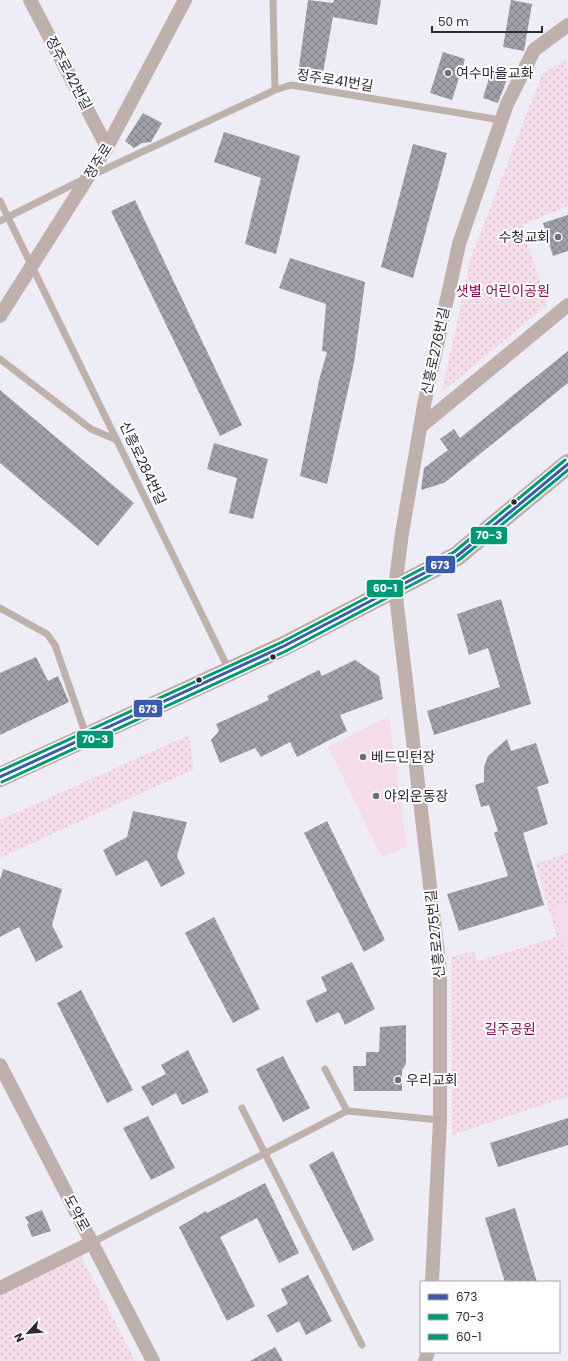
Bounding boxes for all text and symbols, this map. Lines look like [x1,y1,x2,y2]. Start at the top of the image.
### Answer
scale bar [432,8,542,34]
text: 50 m [438,13,469,30]
street label: 정주로42번길 [41,32,97,114]
place label: 여수마을교화 [456,63,533,83]
street label: 정주로41번길 [295,64,375,96]
marker: 여수마을교화 [443,68,453,78]
street label: 정주로 [79,139,117,183]
place label: 수청교회 [498,227,550,247]
marker: 수청교회 [553,232,563,242]
park label: 샛별 어린이공원 [456,281,550,301]
street label: 신흥로276번길 [416,305,454,397]
street label: 신흥로284번길 [115,418,171,508]
unlabelled marker [509,497,519,507]
line badge: 70-3 [470,526,508,545]
text: 70-3 [476,527,502,543]
line badge: 673 [425,555,456,574]
text: 673 [430,557,450,573]
line badge: 60-1 [366,579,404,598]
text: 60-1 [373,580,397,596]
unlabelled marker [268,652,278,662]
unlabelled marker [194,675,204,685]
line badge: 673 [133,699,163,718]
text: 673 [138,701,158,717]
line badge: 70-3 [76,730,114,749]
text: 70-3 [82,731,108,747]
place label: 베드민턴장 [371,747,436,767]
marker: 베드민턴장 [358,752,368,762]
place label: 야외운동장 [384,786,449,806]
marker: 야외운동장 [371,791,381,801]
street label: 신흥로275번길 [420,889,450,979]
park label: 길주공원 [484,1019,536,1039]
place label: 우리교회 [406,1070,458,1090]
marker: 우리교회 [393,1075,403,1085]
street label: 도약로 [59,1191,95,1235]
legend [420,1281,560,1353]
text: 673 [456,1288,477,1305]
text: 70-3 [456,1308,484,1325]
north arrow [8,1313,48,1353]
text: 60-1 [456,1328,482,1345]
text: N [10,1330,28,1345]

